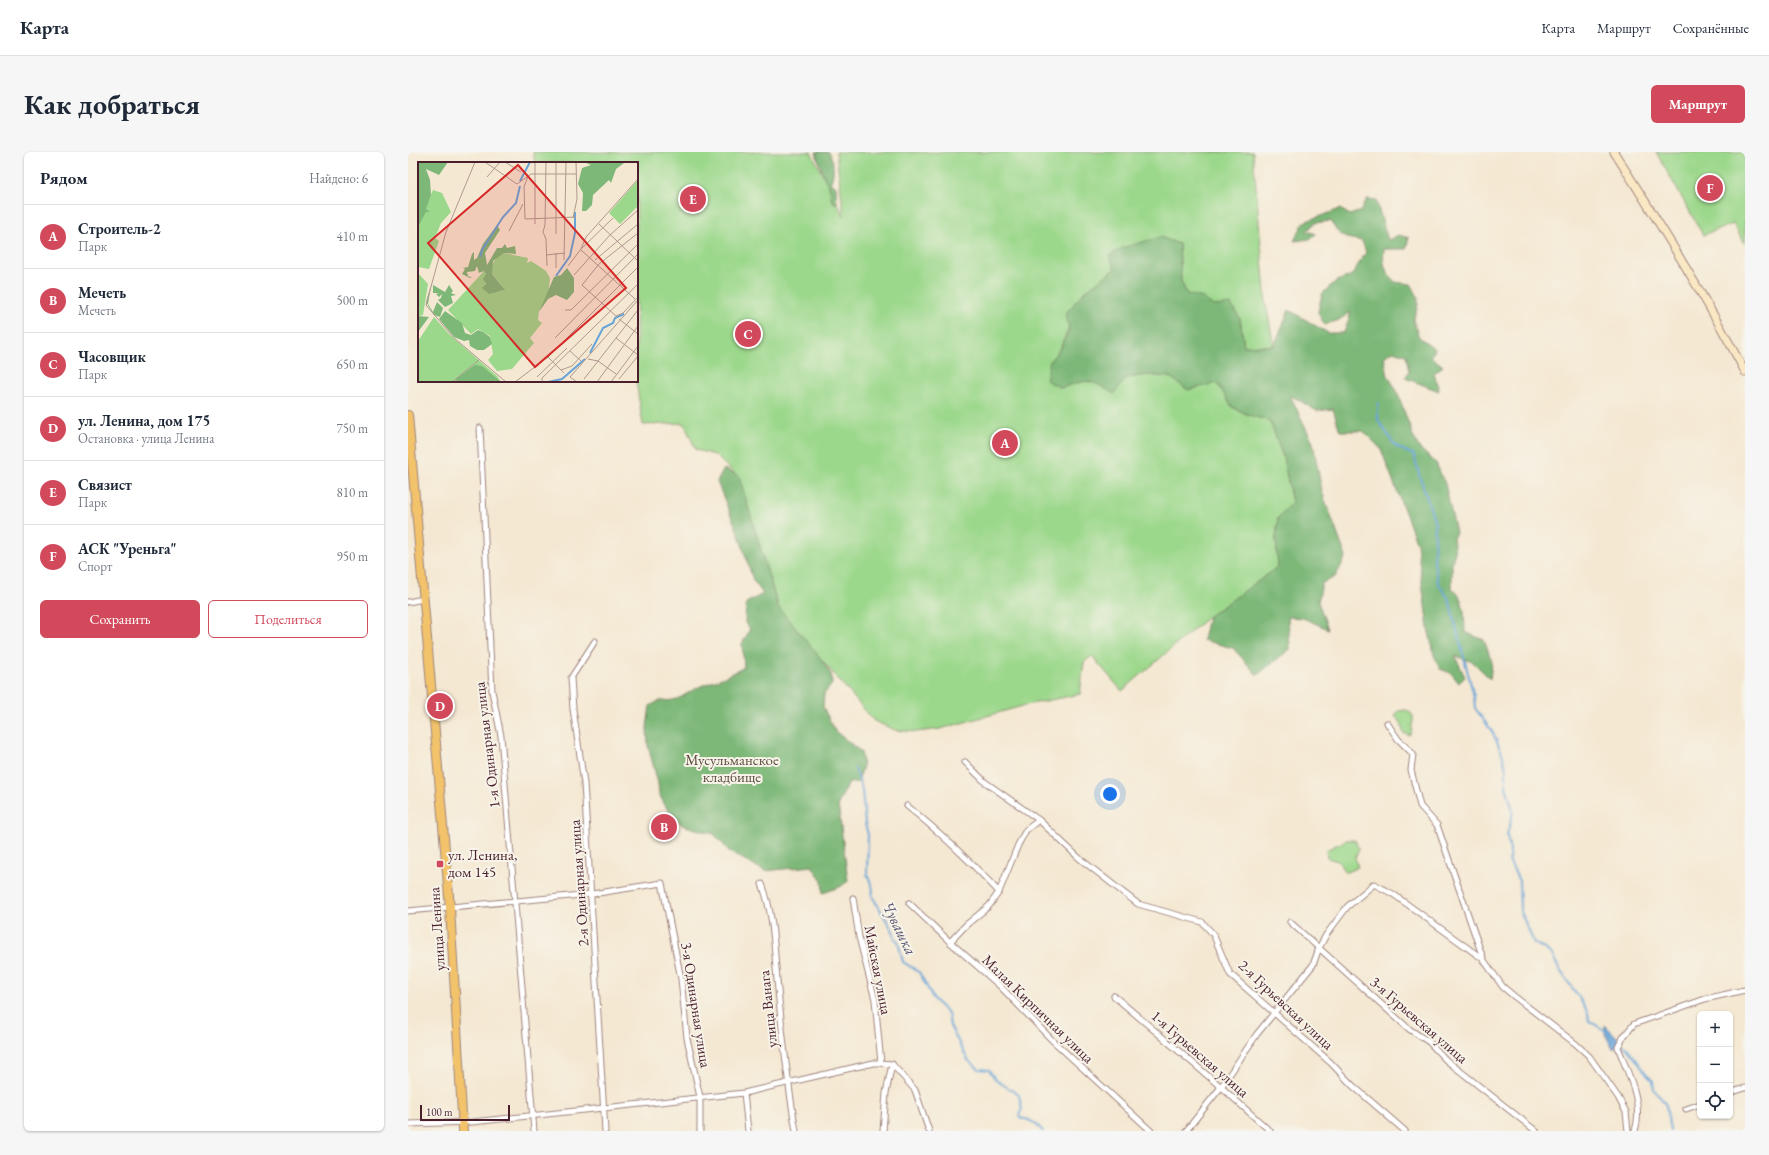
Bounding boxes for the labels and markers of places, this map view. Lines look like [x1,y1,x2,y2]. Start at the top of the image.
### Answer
pin: F [1697,173,1723,203]
pin: E [680,184,706,214]
pin: C [735,319,761,349]
pin: A [992,428,1018,458]
pin: D [427,691,453,721]
pin: B [651,812,677,842]
place label: ул. Ленина, дом 145 [448,845,517,881]
marker: ул. Ленина, дом 145 [435,859,445,869]

